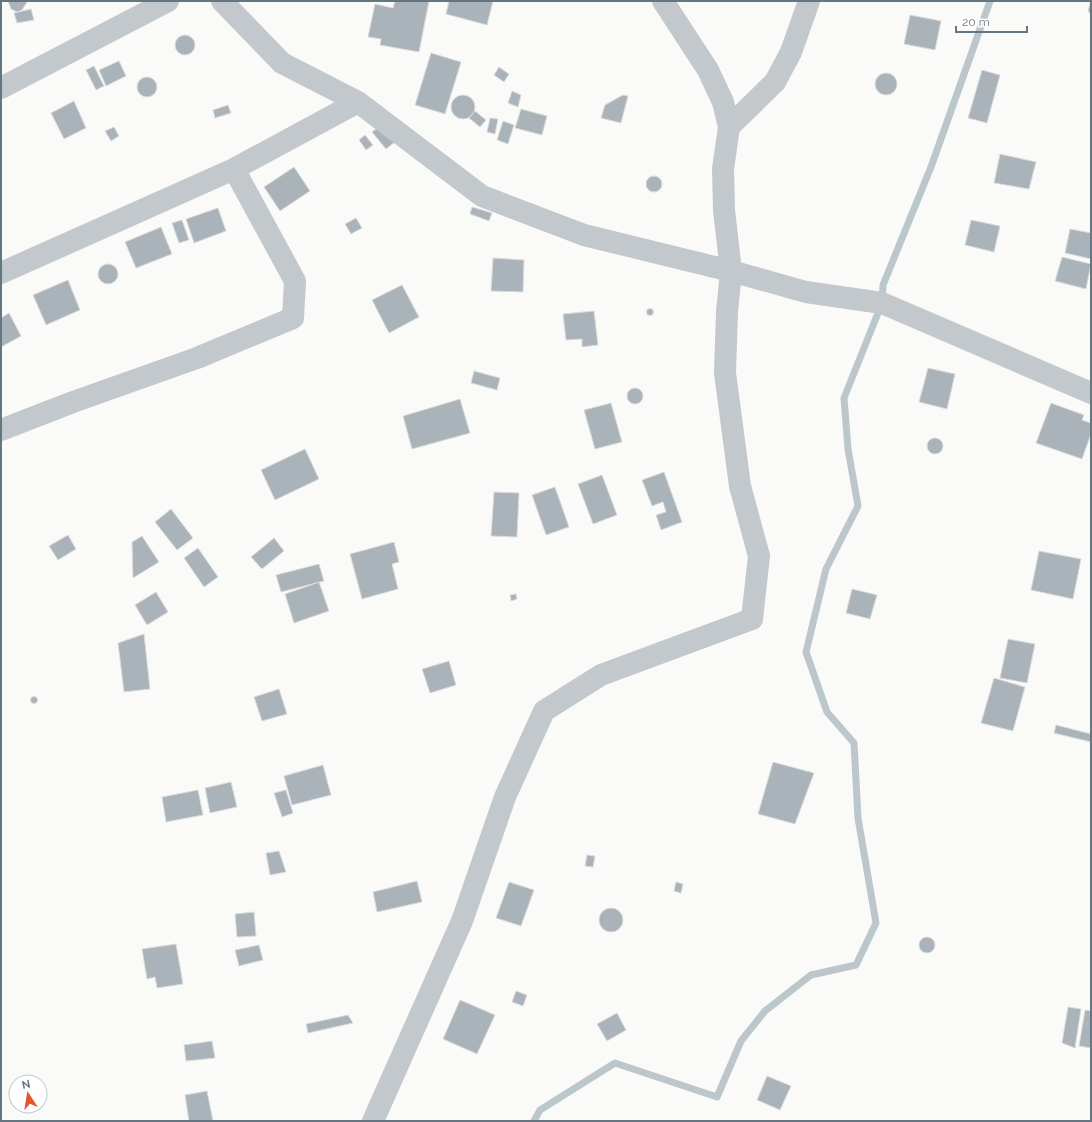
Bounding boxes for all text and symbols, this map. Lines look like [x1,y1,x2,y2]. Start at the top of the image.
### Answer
scale bar [956,8,1027,34]
text: 20 m [962,15,990,29]
north arrow [8,1074,48,1114]
text: N [21,1077,31,1092]

